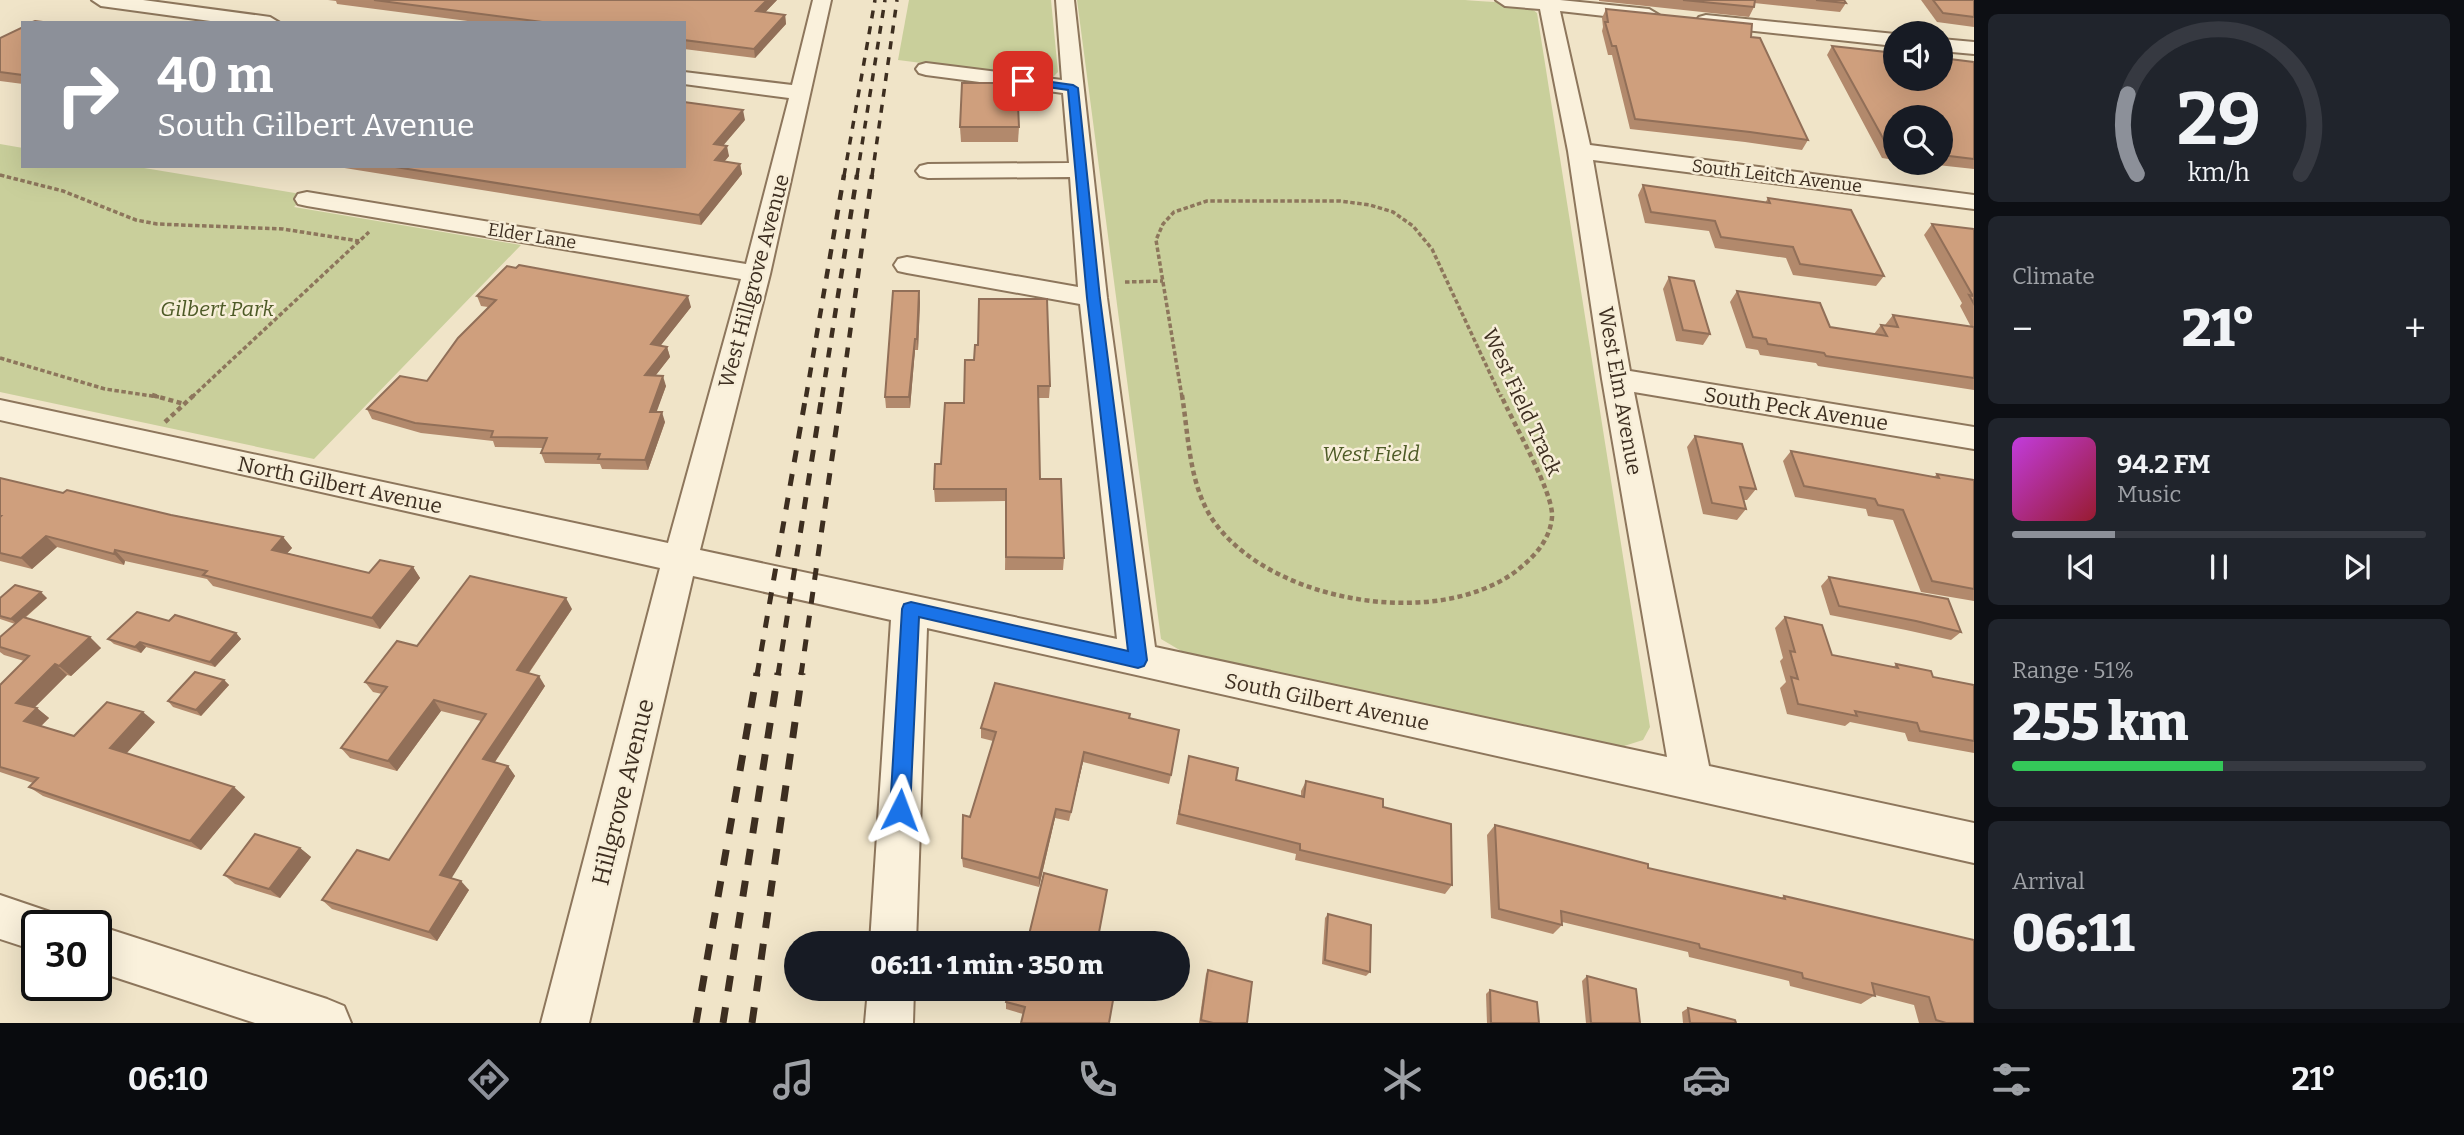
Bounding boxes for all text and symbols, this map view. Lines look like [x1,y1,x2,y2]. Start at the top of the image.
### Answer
map controls [1883,21,1953,175]
button: sound [1883,21,1953,91]
text: 40 m [157,46,274,105]
icon: right [42,49,133,140]
pin [993,51,1053,111]
icon: arrive [1004,62,1042,100]
text: 29 [2177,76,2261,163]
button: search [1883,105,1953,175]
text: South Gilbert Avenue [157,106,475,144]
street label: South Leitch Avenue [1691,155,1863,197]
text: km/h [2188,158,2250,188]
street label: West Hillgrove Avenue [713,171,795,391]
street label: Elder Lane [486,218,578,254]
text: Climate [2012,262,2095,290]
park label: Gilbert Park [160,296,274,322]
text: 21° [2182,297,2255,360]
street label: West Elm Avenue [1592,305,1648,477]
text: − [2012,306,2033,352]
text: + [2404,306,2426,352]
street label: West Field Track [1477,324,1568,480]
street label: South Peck Avenue [1702,382,1890,436]
park label: West Field [1322,441,1420,467]
text: 94.2 FM [2117,449,2210,480]
street label: North Gilbert Avenue [235,451,445,519]
text: Music [2117,480,2181,508]
icon: previous [2062,548,2100,586]
icon: pause [2200,548,2238,586]
icon: next [2338,548,2376,586]
text: Range · 51% [2012,656,2134,684]
street label: South Gilbert Avenue [1222,668,1432,736]
text: 255 km [2012,691,2189,754]
street label: Hillgrove Avenue [586,696,660,888]
position arrow [863,773,937,847]
text: Arrival [2012,867,2085,895]
text: 06:11 [2012,902,2135,965]
speed limit sign: 30 [21,910,112,1001]
text: 06:11 · 1 min · 350 m [871,950,1103,981]
icon: directions [464,1055,513,1104]
icon: music [769,1055,818,1104]
icon: phone [1073,1055,1122,1104]
icon: climate [1378,1055,1427,1104]
icon: car [1682,1055,1731,1104]
icon: filters [1987,1055,2036,1104]
text: 06:10 [128,1060,209,1098]
text: 21° [2292,1060,2336,1098]

